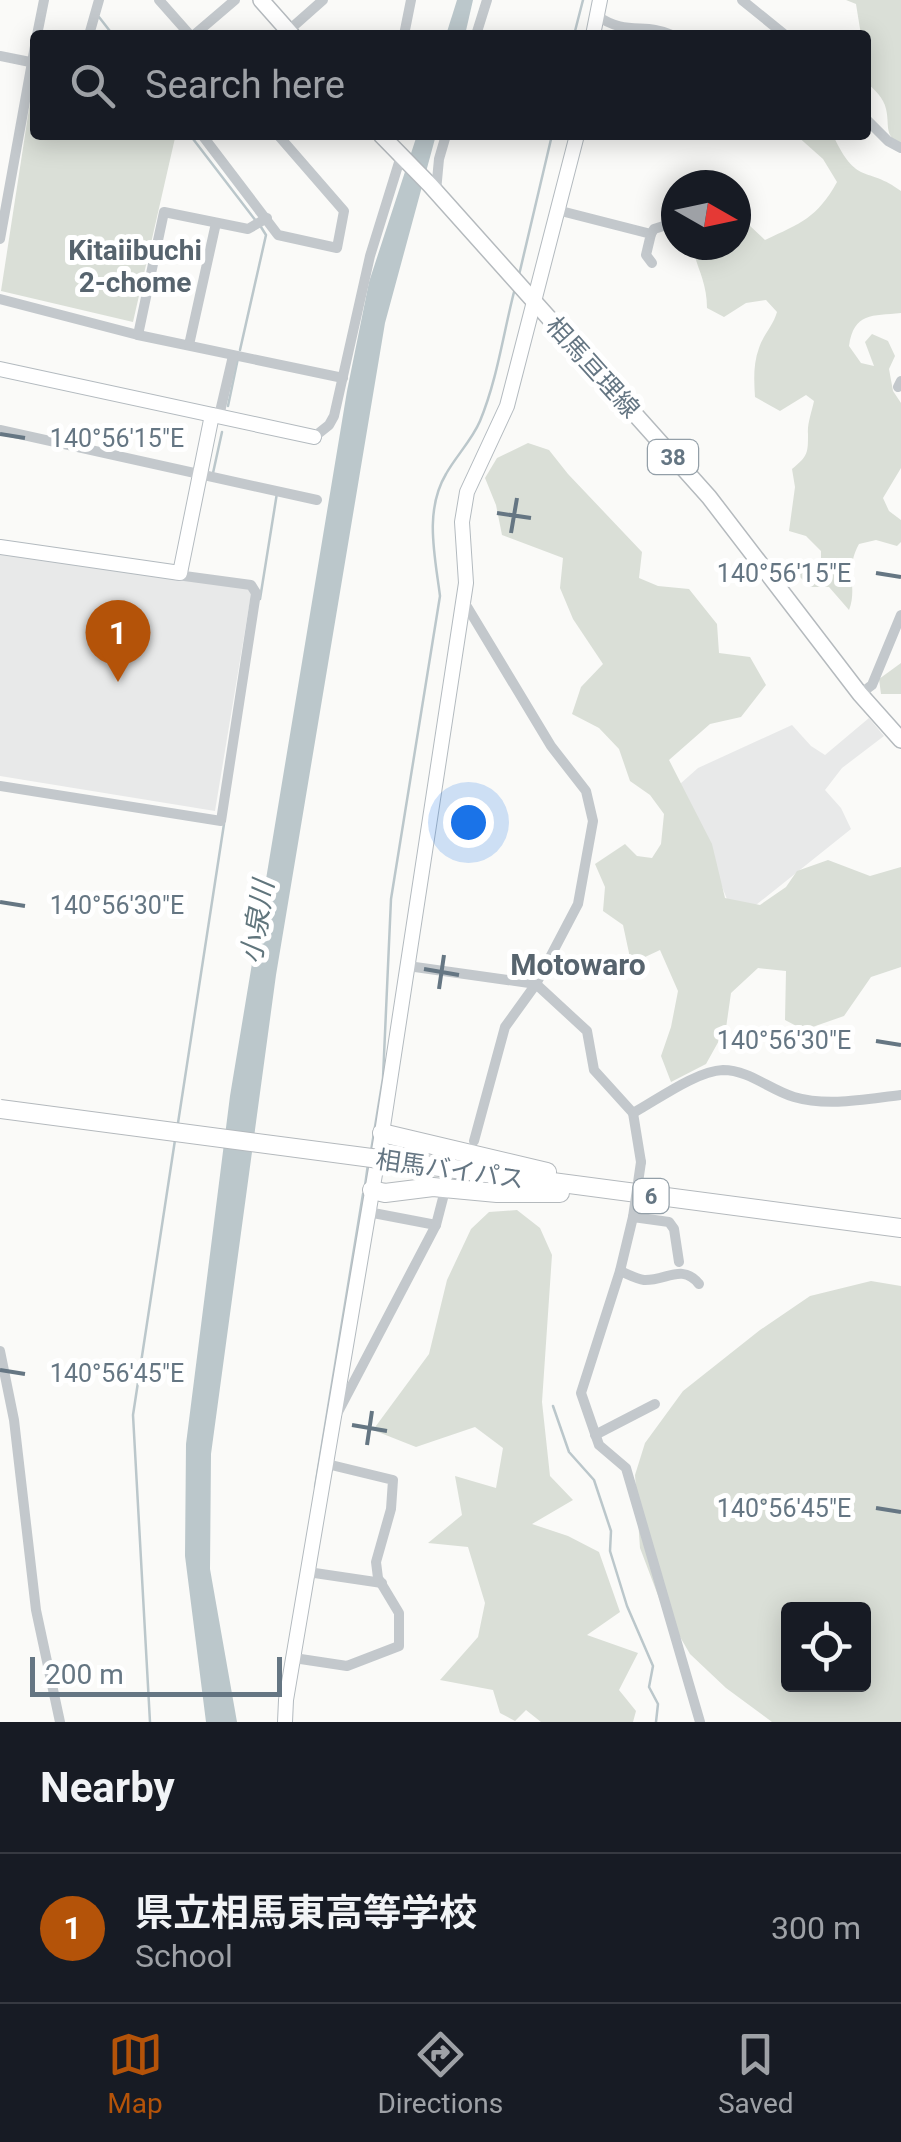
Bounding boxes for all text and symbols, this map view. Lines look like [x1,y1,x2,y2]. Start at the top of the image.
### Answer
search box [30,30,871,140]
icon: search [65,58,120,113]
text: Search here [145,63,345,107]
north arrow [661,170,751,260]
district label: Kitaiibuchi 2-chome [68,234,202,299]
street label: 相馬亘理線 [540,311,645,423]
text: 140°56'15"E [50,424,184,453]
road number: 38 [648,440,698,474]
text: 140°56'15"E [717,559,851,588]
pin: 1 [86,600,150,682]
your location [443,797,494,848]
water label: 小泉川 [235,875,281,966]
text: 140°56'30"E [50,891,184,920]
district label: Motowaro [510,947,646,982]
text: 140°56'30"E [717,1026,851,1055]
street label: 相馬バイパス [374,1145,526,1194]
road number: 6 [634,1179,668,1213]
text: 140°56'45"E [50,1359,184,1388]
text: 140°56'45"E [717,1494,851,1523]
map controls [781,1602,871,1692]
button: locate [781,1602,871,1692]
scale bar [30,1652,282,1696]
text: 200 m [45,1658,124,1691]
text: Nearby [40,1763,175,1812]
text: 県立相馬東高等学校 [135,1891,477,1935]
text: 1 [63,1909,82,1947]
text: 300 m [771,1909,861,1947]
text: School [135,1937,233,1975]
tab: Map [107,2027,163,2120]
tab: Directions [377,2027,503,2120]
tab: Saved [718,2027,794,2120]

